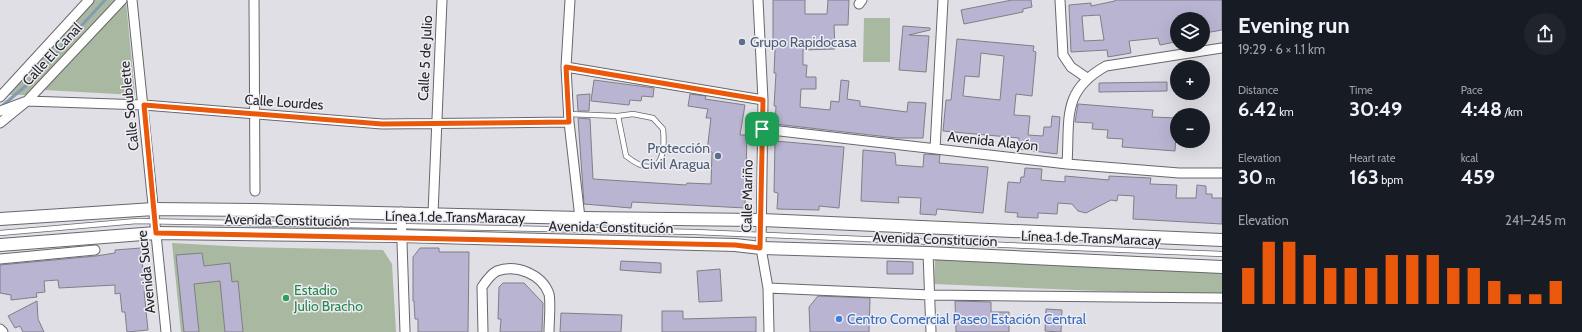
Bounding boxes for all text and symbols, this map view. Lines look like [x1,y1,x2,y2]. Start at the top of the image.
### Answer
map controls [1170,12,1210,148]
button: layers [1170,12,1210,52]
text: Evening run [1238,12,1350,39]
button: share [1524,13,1566,55]
street label: Calle 5 de Julio [414,14,436,101]
street label: Calle El Canal [18,18,86,89]
place label: Grupo Rapidocasa [750,33,857,51]
marker: Grupo Rapidocasa [737,37,747,47]
text: 19:29 · 6 × 1.1 km [1238,41,1325,57]
street label: Calle Soublette [115,60,143,152]
button: + [1170,60,1210,100]
text: Distance [1238,83,1279,97]
text: Time [1349,83,1373,97]
text: Pace [1461,83,1483,97]
street label: Calle Lourdes [244,90,324,114]
text: 6.42 [1238,97,1277,121]
text: 30:49 [1349,97,1402,121]
text: 4:48 [1461,97,1502,121]
text: km [1277,105,1294,119]
text: /km [1502,105,1523,119]
button: − [1170,108,1210,148]
pin [745,112,779,146]
icon: arrive [751,118,773,140]
street label: Avenida Alayón [947,127,1039,155]
place label: Protección Civil Aragua [641,139,710,173]
marker: Protección Civil Aragua [713,151,723,161]
text: Elevation [1238,151,1281,165]
text: Heart rate [1349,151,1395,165]
text: kcal [1461,151,1478,165]
street label: Calle Mariño [737,159,757,233]
text: 30 [1238,165,1263,189]
text: 163 [1349,165,1379,189]
text: 459 [1461,165,1495,189]
text: m [1263,173,1275,187]
text: bpm [1379,173,1403,187]
street label: Línea 1 de TransMaracay [385,207,525,227]
street label: Avenida Constitución [224,210,350,230]
text: Elevation [1238,212,1289,228]
text: 241–245 m [1505,212,1566,228]
street label: Avenida Constitución [548,217,674,237]
street label: Línea 1 de TransMaracay [1021,227,1161,249]
street label: Avenida Constitución [872,228,998,250]
street label: Avenida Sucre [133,229,159,315]
place label: Estadio Julio Bracho [293,281,363,315]
marker: Estadio Julio Bracho [281,293,291,303]
place label: Centro Comercial Paseo Estación Central [847,310,1087,328]
marker: Centro Comercial Paseo Estación Central [834,314,844,324]

